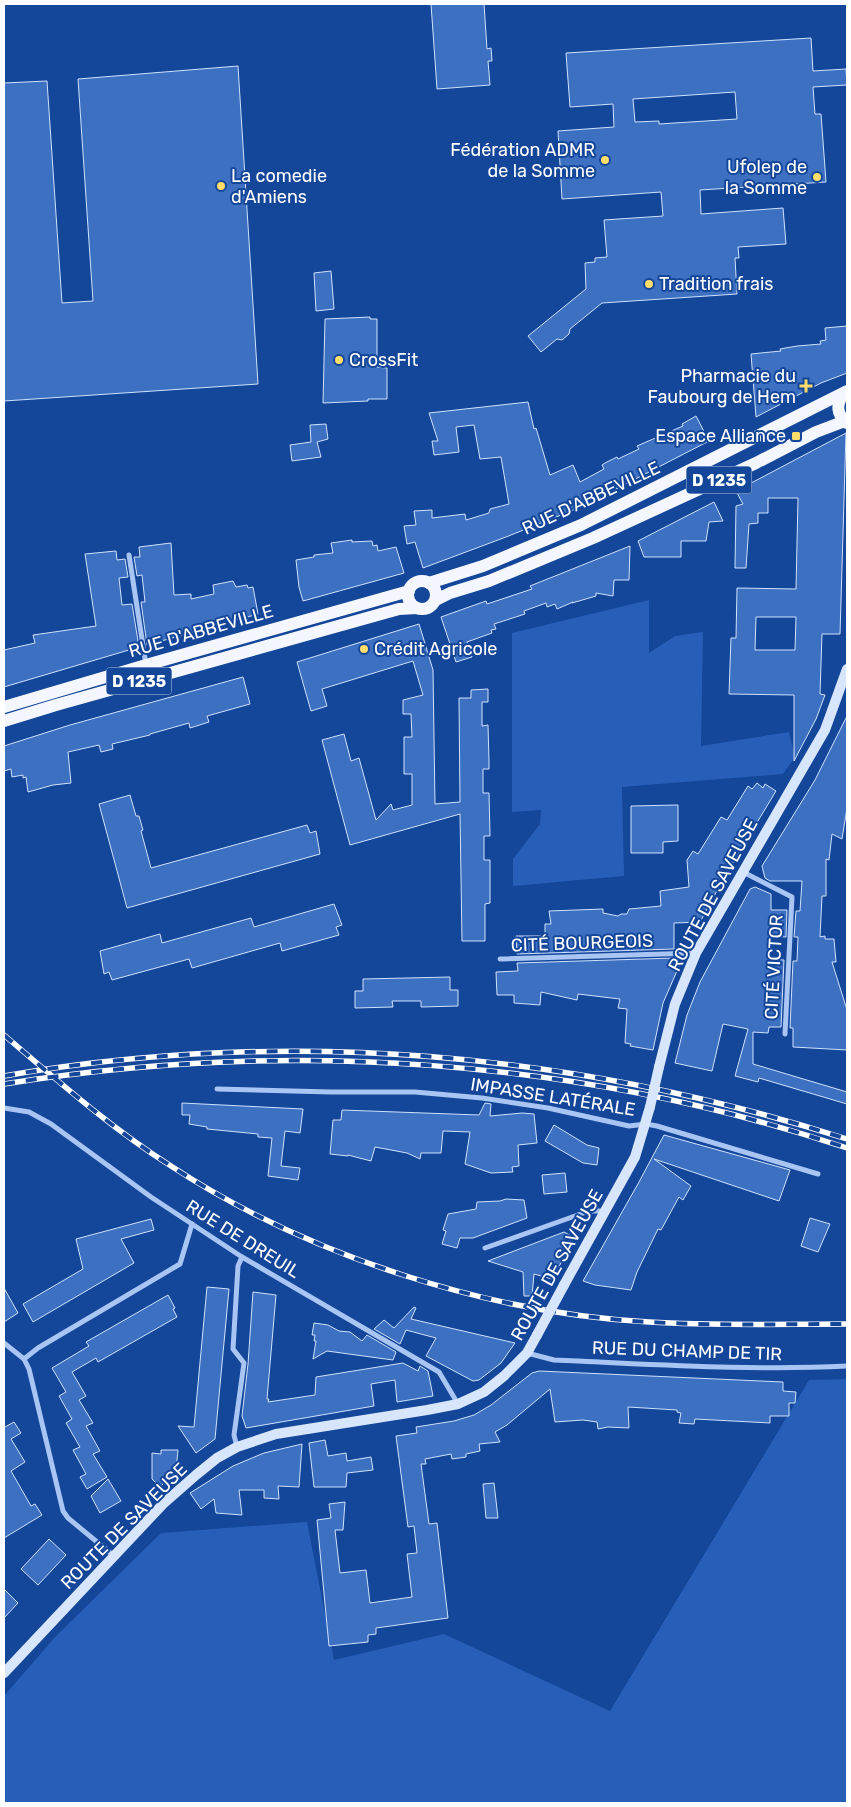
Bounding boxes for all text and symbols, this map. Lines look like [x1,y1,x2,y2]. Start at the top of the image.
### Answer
place label: Fédération ADMR de la Somme [450,139,595,182]
marker: Fédération ADMR de la Somme [599,154,611,166]
place label: Ufolep de la Somme [725,156,807,199]
place label: La comedie d'Amiens [231,165,327,208]
marker: Ufolep de la Somme [811,171,823,183]
marker: La comedie d'Amiens [215,180,227,192]
place label: Tradition frais [659,273,773,295]
marker: Tradition frais [643,278,655,290]
place label: CrossFit [349,349,418,371]
marker: CrossFit [333,354,345,366]
place label: Pharmacie du Faubourg de Hem [647,365,796,408]
marker: Pharmacie du Faubourg de Hem [800,380,812,392]
place label: Espace Alliance [655,425,786,447]
marker: Espace Alliance [790,430,802,442]
street label: RUE D'ABBEVILLE [519,456,663,540]
road number: D 1235 [686,466,752,494]
street label: RUE D'ABBEVILLE [126,600,276,662]
place label: Crédit Agricole [374,638,497,660]
marker: Crédit Agricole [358,643,370,655]
road number: D 1235 [106,668,172,694]
street label: ROUTE DE SAVEUSE [663,815,763,975]
street label: CITÉ VICTOR [760,914,788,1020]
street label: CITÉ BOURGEOIS [510,930,654,956]
street label: IMPASSE LATÉRALE [469,1073,637,1121]
street label: ROUTE DE SAVEUSE [506,1185,608,1345]
street label: RUE DE DREUIL [182,1195,304,1283]
street label: RUE DU CHAMP DE TIR [592,1337,783,1365]
street label: ROUTE DE SAVEUSE [56,1458,192,1594]

